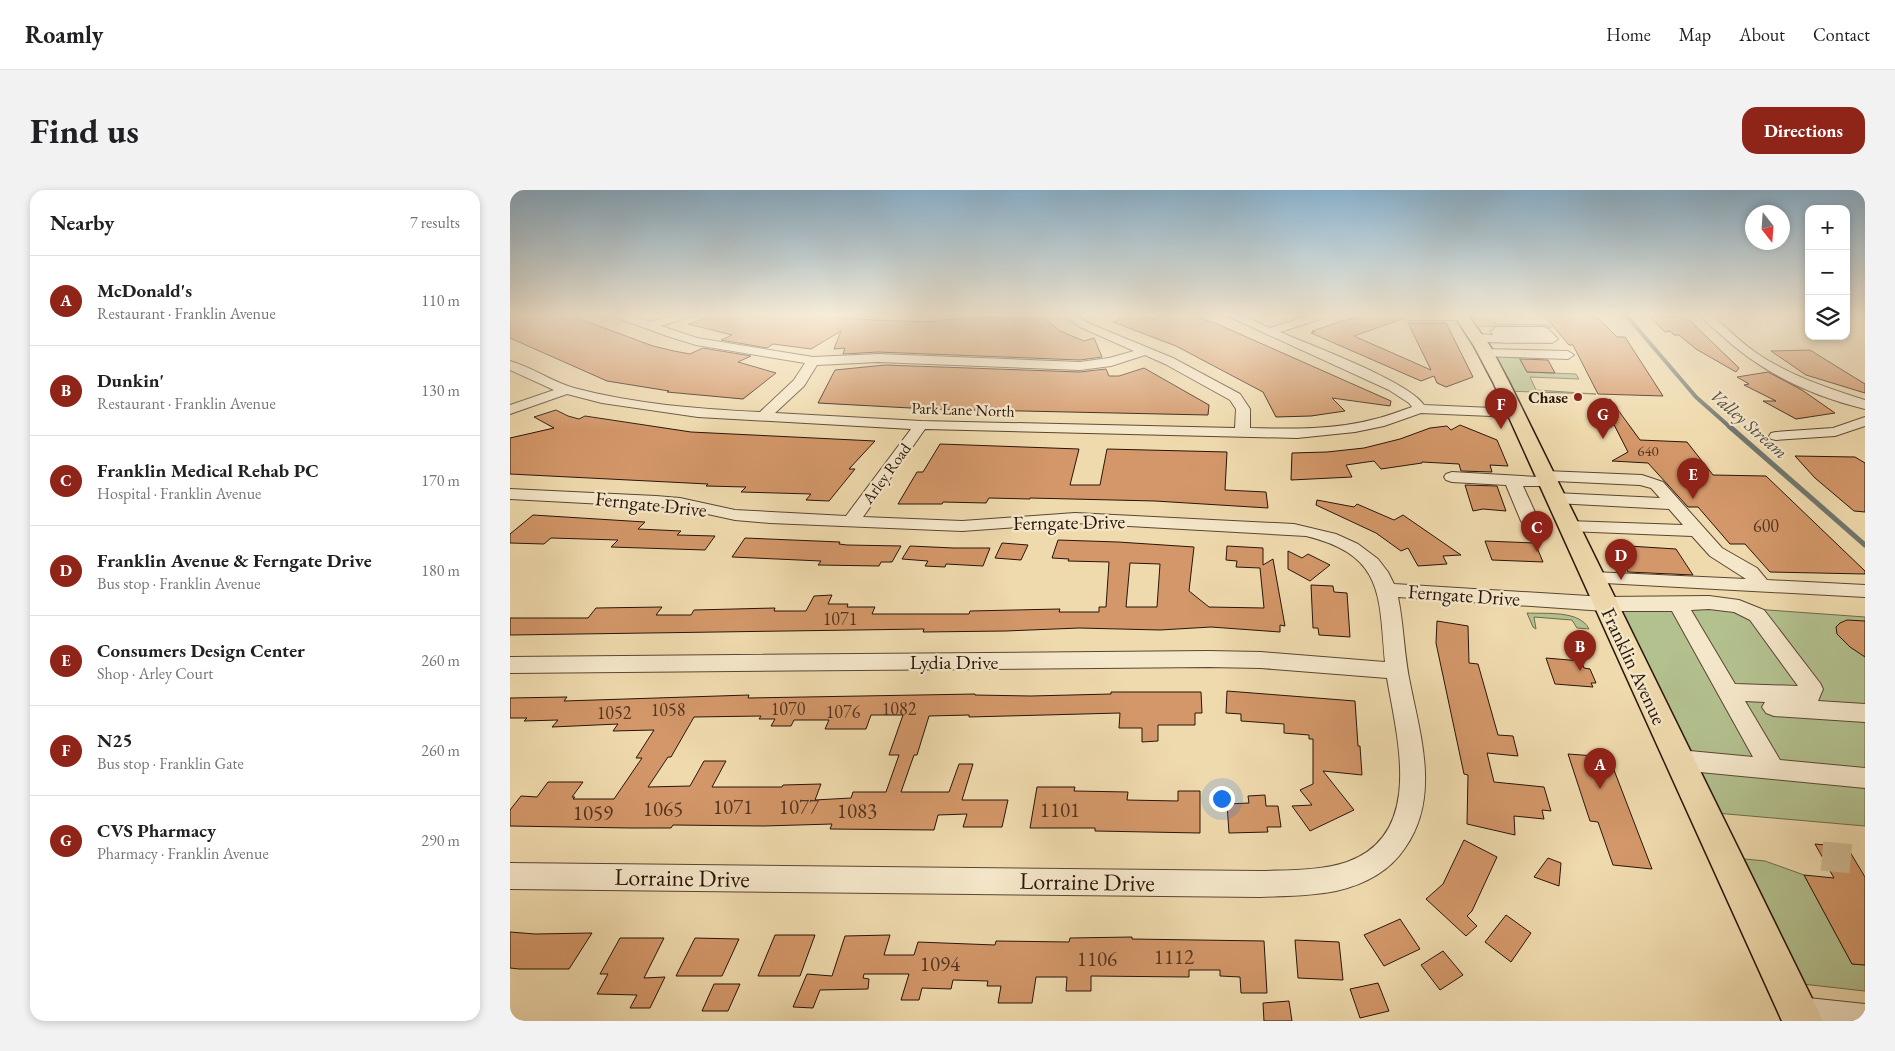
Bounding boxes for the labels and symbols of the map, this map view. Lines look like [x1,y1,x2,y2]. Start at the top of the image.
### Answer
north arrow [1745,205,1790,250]
water label: Valley Stream [1705,384,1793,464]
place label: Chase [1528,387,1568,408]
pin: F [1485,388,1517,429]
marker: Chase [1572,391,1584,403]
street label: Park Lane North [911,397,1015,422]
pin: G [1587,398,1619,439]
street label: Arley Road [857,438,916,509]
house number: 640 [1637,441,1659,460]
pin: E [1677,458,1709,499]
street label: Ferngate Drive [594,485,708,523]
street label: Ferngate Drive [1013,508,1125,536]
pin: C [1521,511,1553,552]
house number: 600 [1753,514,1779,537]
pin: D [1605,539,1637,580]
street label: Ferngate Drive [1407,578,1521,612]
street label: Franklin Avenue [1595,603,1673,729]
house number: 1071 [823,607,857,630]
pin: B [1564,630,1596,671]
street label: Lydia Drive [910,649,999,675]
house number: 1070 [771,697,806,720]
house number: 1082 [882,697,917,720]
house number: 1058 [651,698,685,721]
house number: 1076 [826,700,861,723]
house number: 1052 [597,701,632,724]
pin: A [1584,748,1616,789]
your location [1209,786,1235,812]
house number: 1071 [713,793,753,820]
house number: 1077 [779,793,820,820]
house number: 1065 [643,795,683,822]
house number: 1101 [1040,796,1080,823]
house number: 1083 [837,797,877,824]
house number: 1059 [573,799,613,826]
street label: Lorraine Drive [614,861,750,894]
street label: Lorraine Drive [1019,865,1155,898]
house number: 1112 [1154,943,1194,970]
house number: 1106 [1077,945,1117,972]
house number: 1094 [920,950,961,977]

